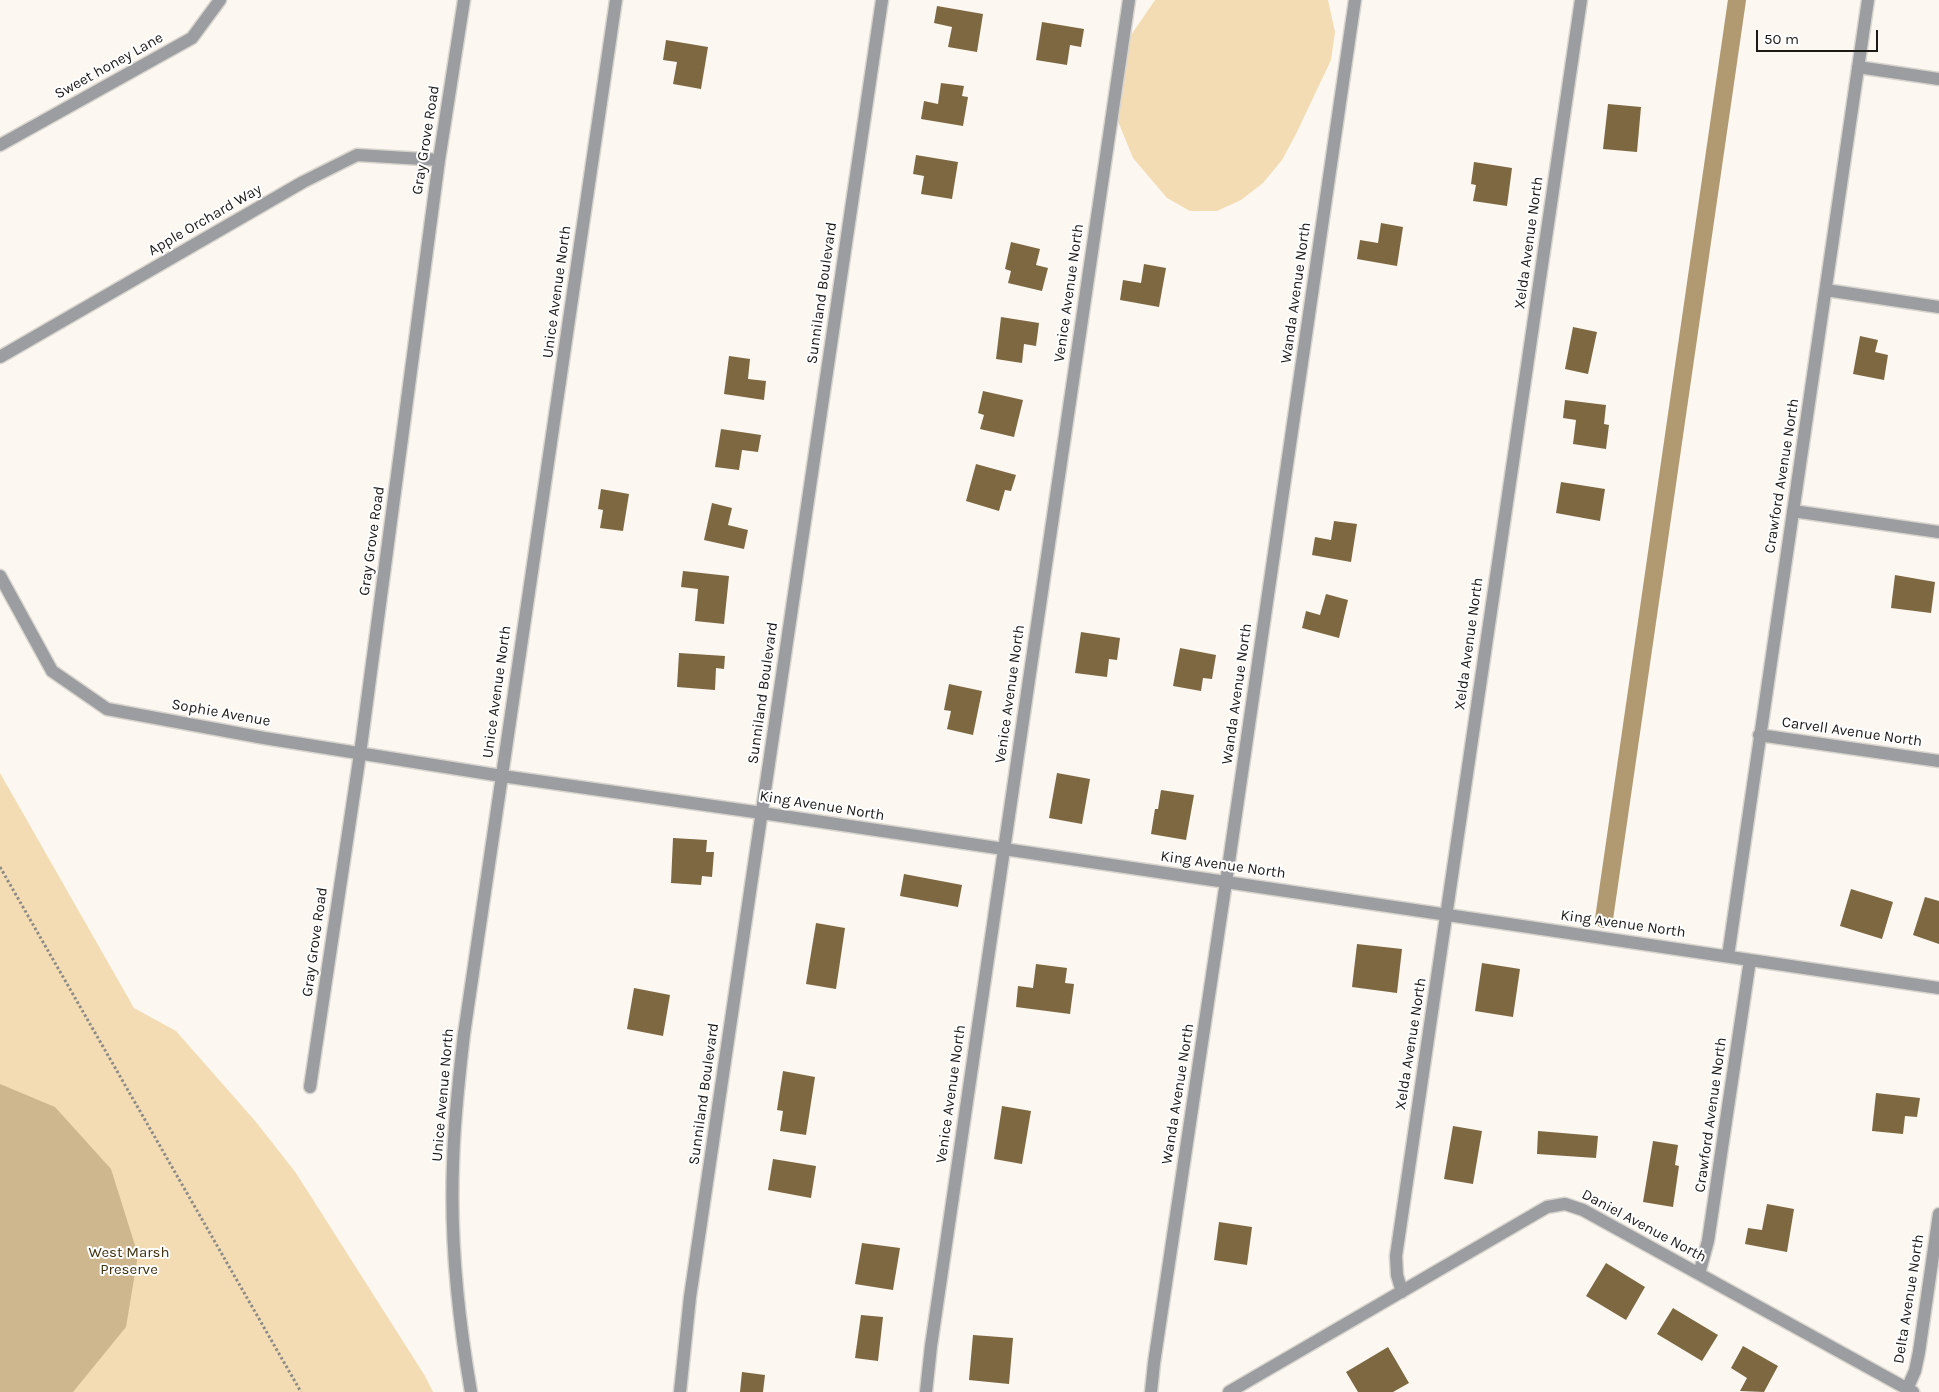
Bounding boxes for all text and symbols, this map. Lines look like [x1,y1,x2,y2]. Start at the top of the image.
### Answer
scale bar [1759,20,1882,52]
street label: Sweet honey Lane [52,29,166,103]
text: 50 m [1764,30,1799,48]
street label: Gray Grove Road [408,84,444,196]
street label: Xelda Avenue North [1511,176,1547,310]
street label: Apple Orchard Way [145,180,265,260]
street label: Sunniland Boulevard [803,221,841,365]
street label: Wanda Avenue North [1277,221,1315,365]
street label: Venice Avenue North [1050,223,1088,363]
street label: Unice Avenue North [539,224,575,360]
street label: Crawford Avenue North [1761,397,1803,555]
street label: Gray Grove Road [355,485,389,597]
street label: Xelda Avenue North [1451,577,1487,711]
street label: Sunniland Boulevard [744,621,782,765]
street label: Wanda Avenue North [1218,622,1256,766]
street label: Unice Avenue North [479,624,515,760]
street label: Venice Avenue North [991,624,1029,764]
street label: Sophie Avenue [170,695,272,731]
street label: Carvell Avenue North [1781,713,1923,751]
street label: King Avenue North [758,787,886,825]
street label: King Avenue North [1159,847,1287,883]
street label: Gray Grove Road [298,886,332,998]
street label: King Avenue North [1559,906,1687,942]
street label: Xelda Avenue North [1392,977,1430,1111]
street label: Sunniland Boulevard [685,1022,723,1166]
street label: Wanda Avenue North [1158,1022,1198,1166]
street label: Venice Avenue North [932,1024,970,1164]
street label: Unice Avenue North [428,1028,458,1162]
street label: Crawford Avenue North [1691,1036,1731,1194]
street label: Daniel Avenue North [1579,1186,1709,1266]
street label: Delta Avenue North [1890,1233,1928,1365]
park label: West Marsh Preserve [88,1244,170,1279]

